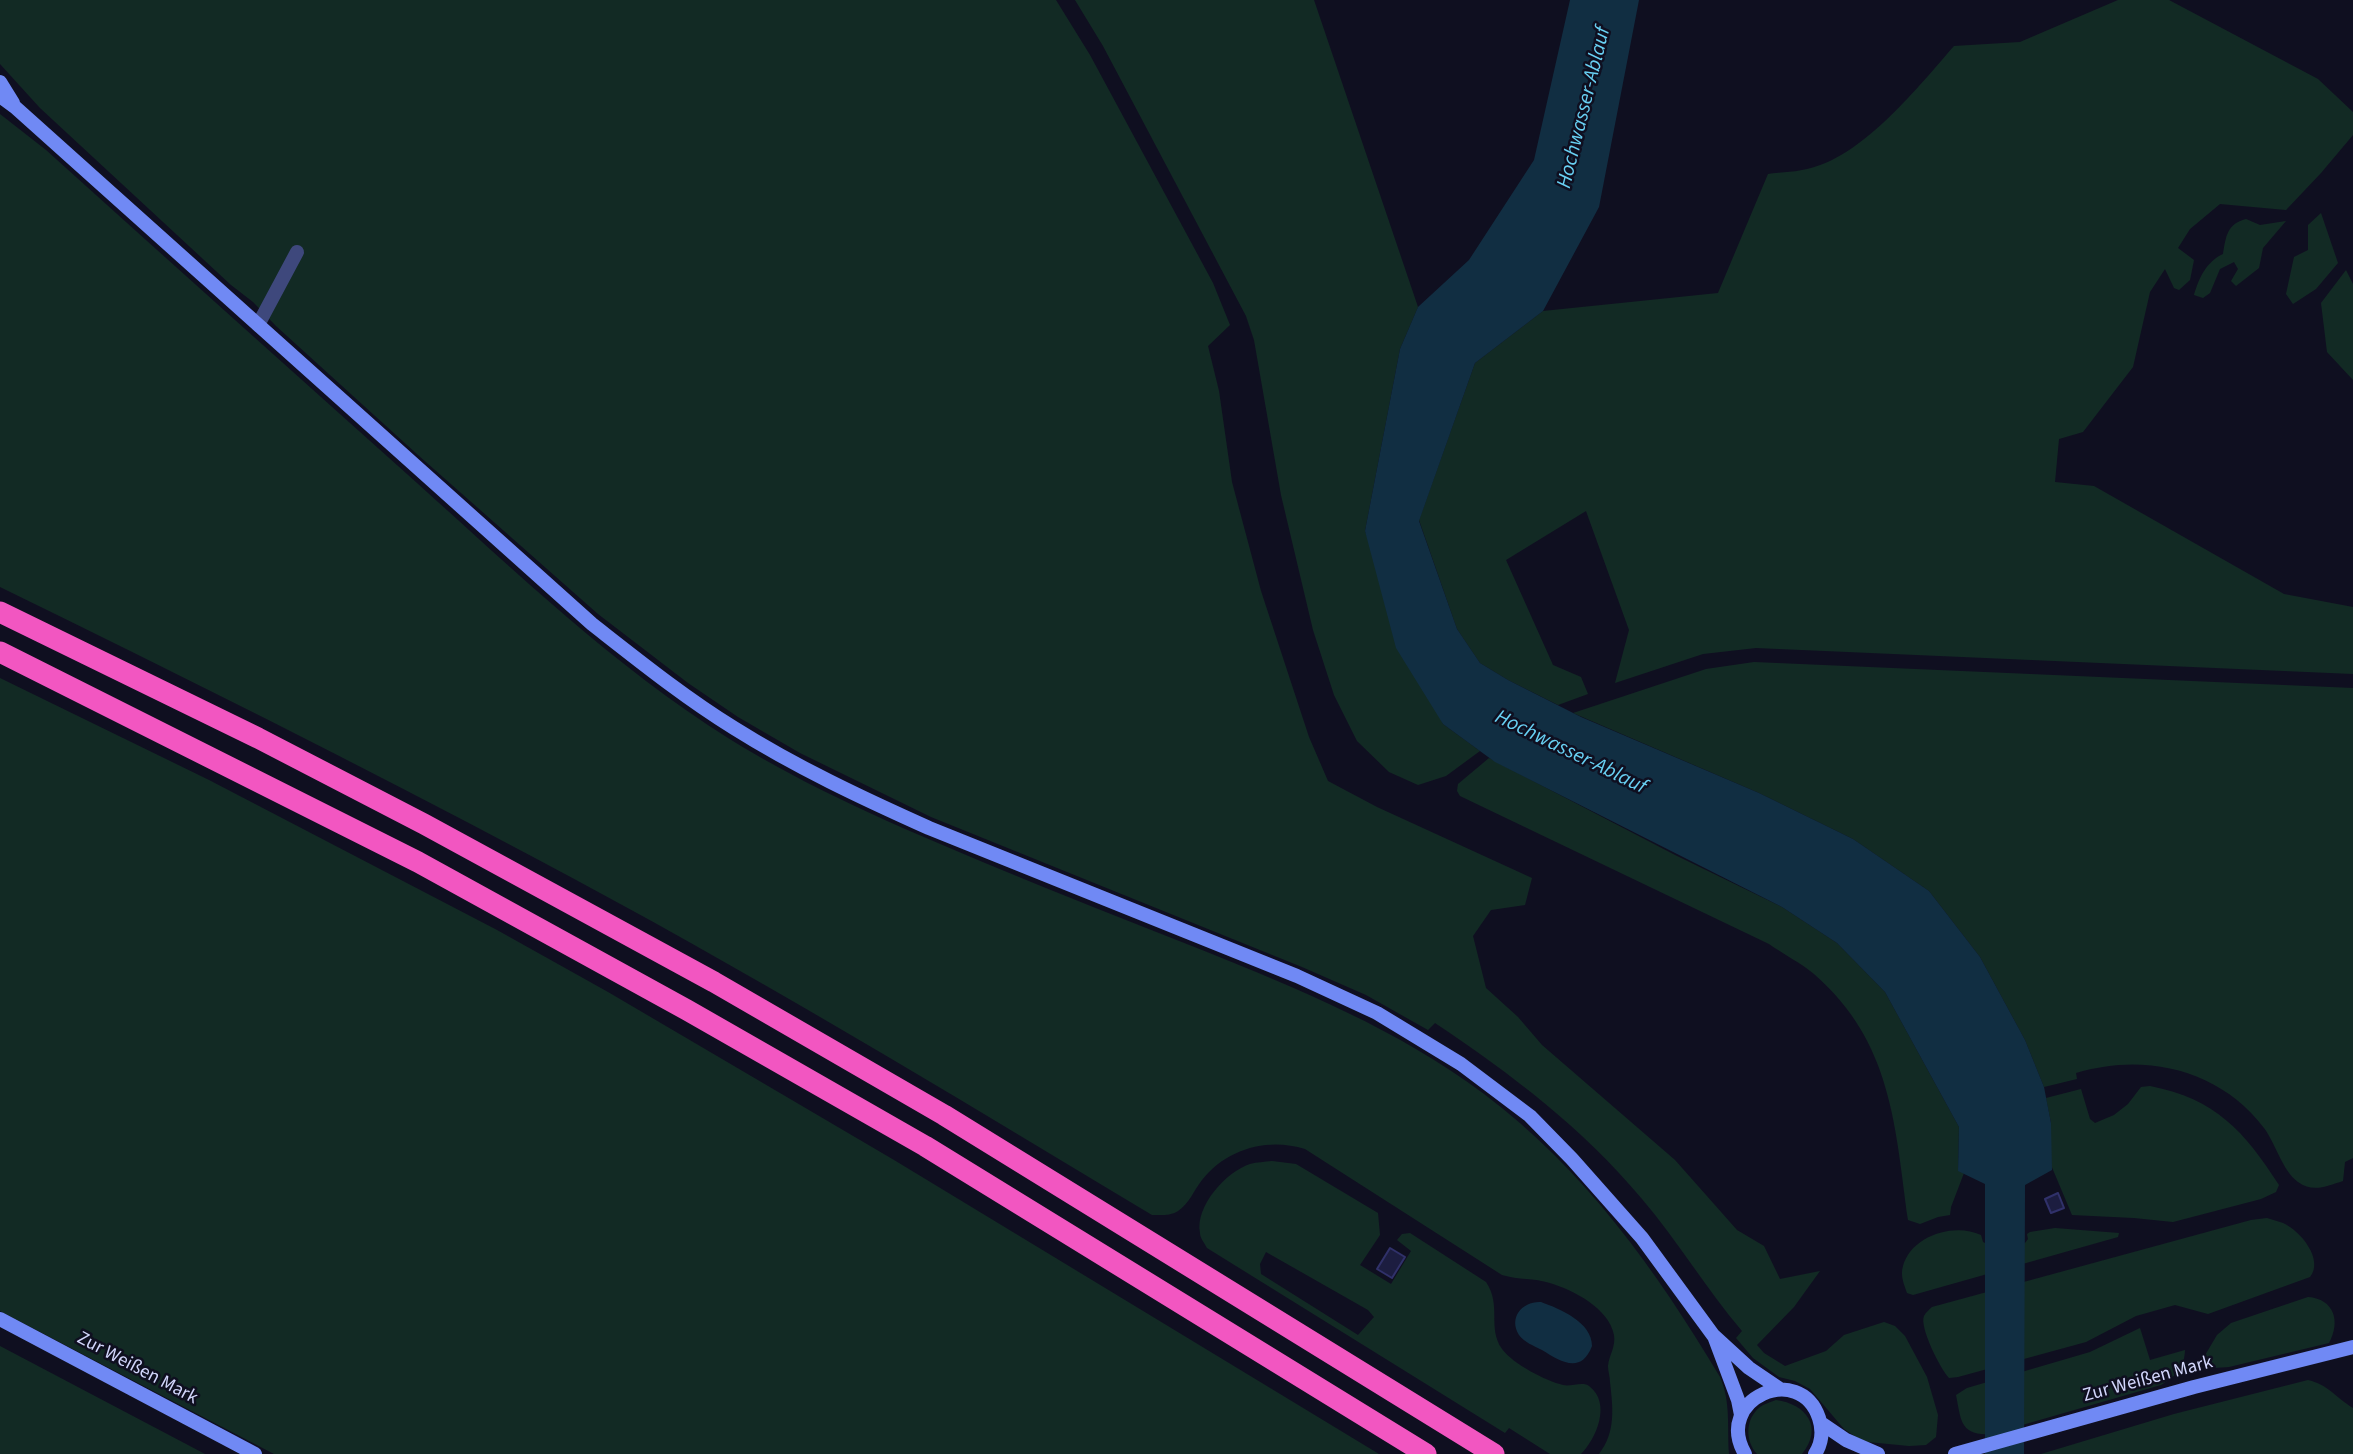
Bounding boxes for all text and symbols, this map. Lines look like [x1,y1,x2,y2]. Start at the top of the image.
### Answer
water label: Hochwasser-Ablauf [1553,25,1617,191]
water label: Hochwasser-Ablauf [1490,705,1650,801]
street label: Zur Weißen Mark [73,1328,201,1410]
street label: Zur Weißen Mark [2081,1352,2215,1408]

